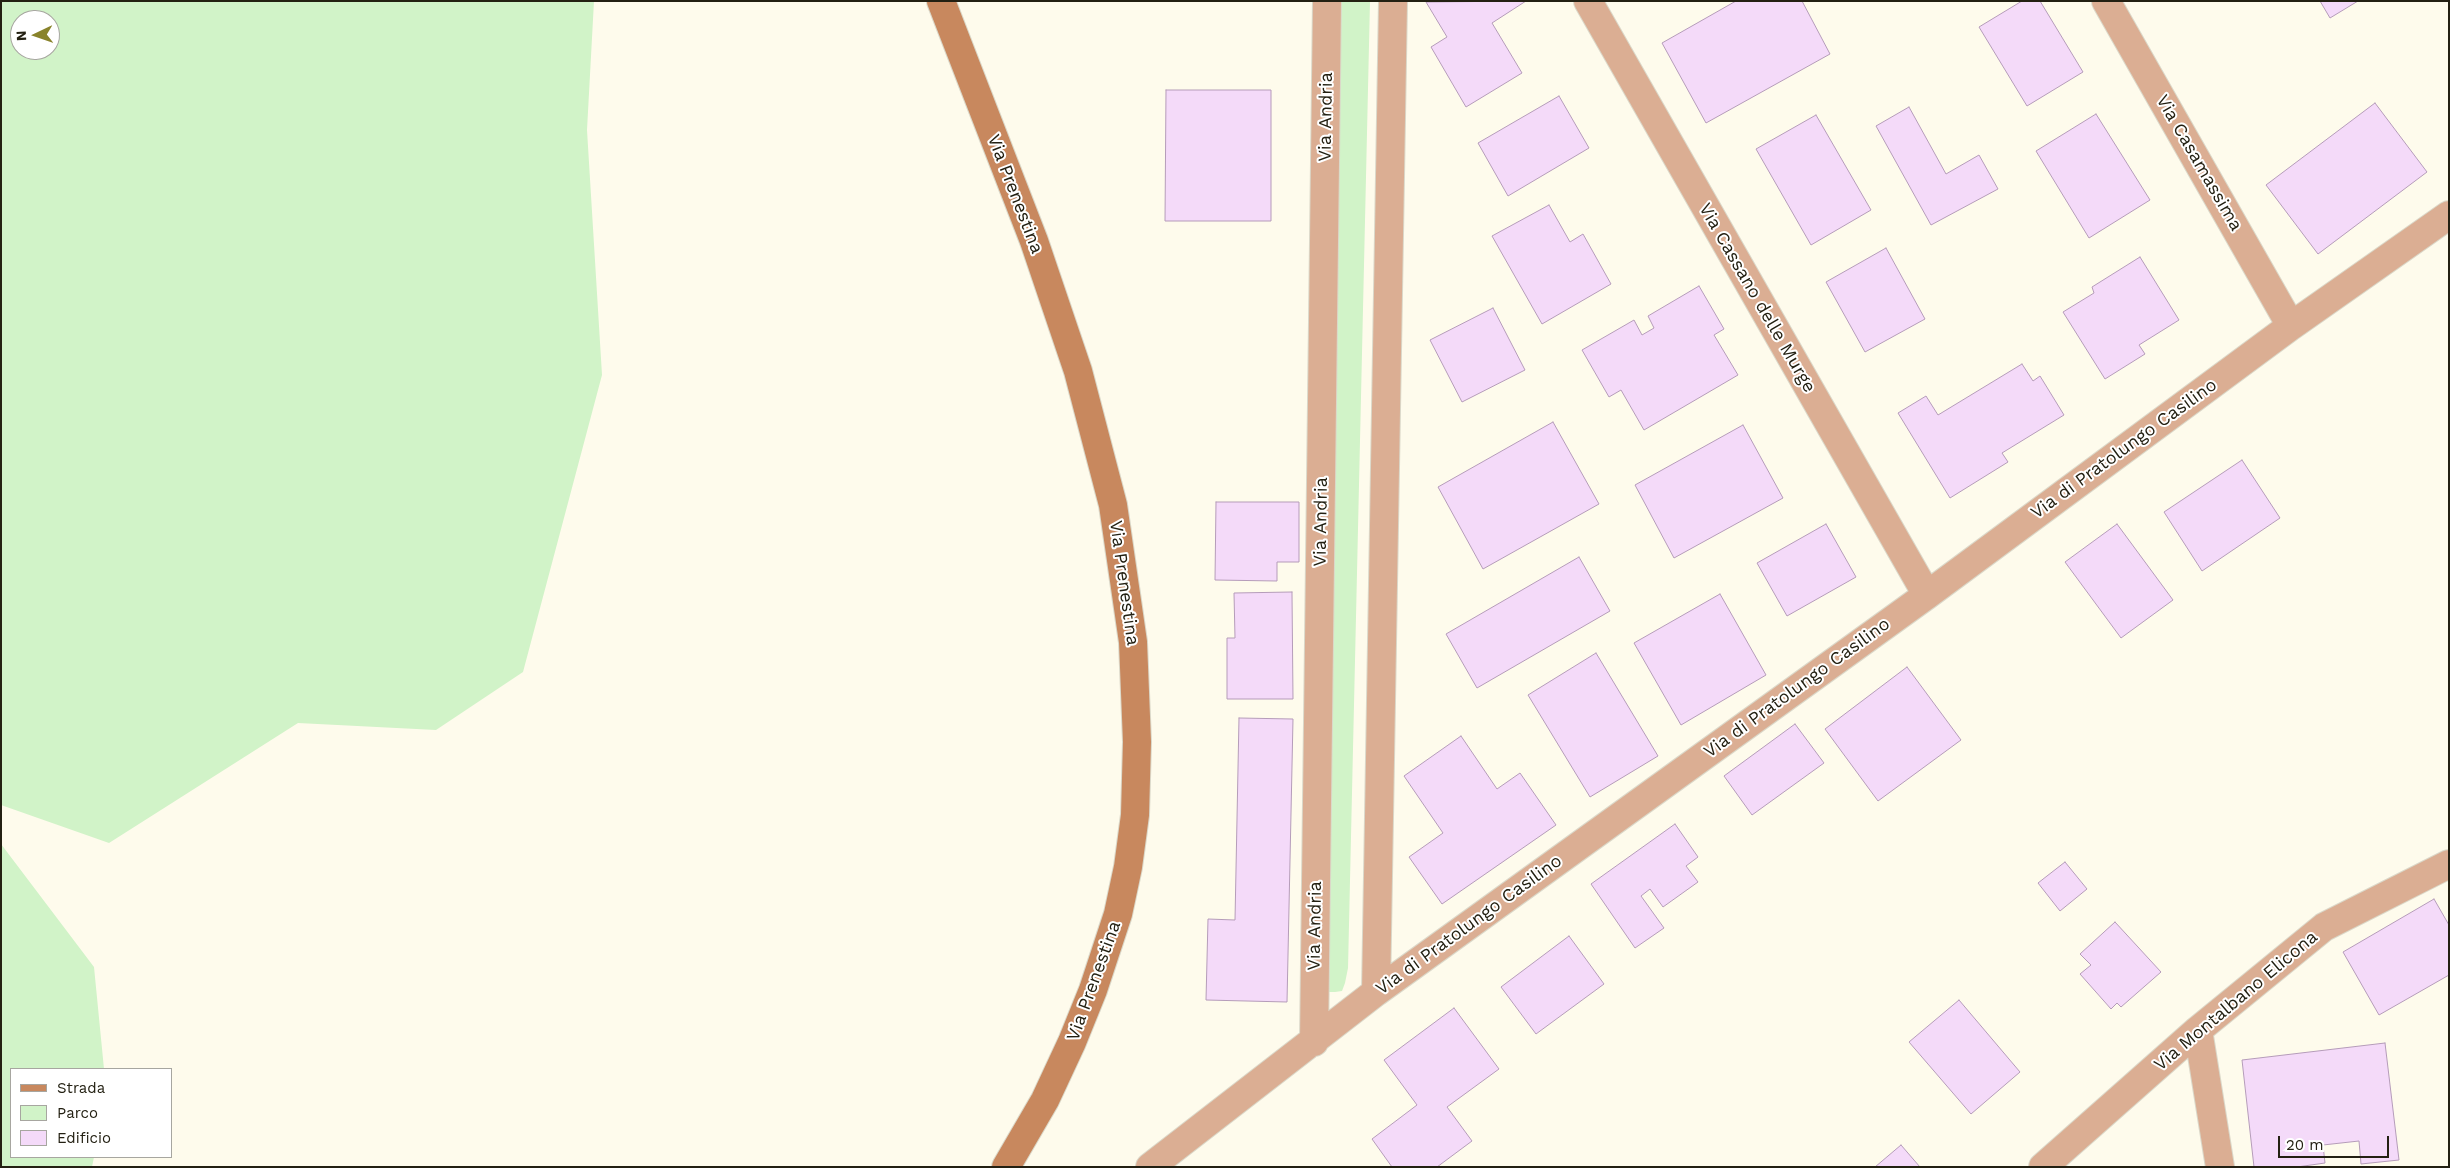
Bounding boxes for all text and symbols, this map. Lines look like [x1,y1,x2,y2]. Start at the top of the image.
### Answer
north arrow [10,10,60,60]
text: N [13,30,29,41]
street label: Via Andria [1314,72,1338,162]
street label: Via Casamassima [2151,91,2247,235]
street label: Via Prenestina [982,131,1048,257]
street label: Via Cassano delle Murge [1694,200,1820,396]
street label: Via di Pratolungo Casilino [2027,374,2221,524]
street label: Via Andria [1309,477,1333,567]
street label: Via Prenestina [1105,519,1143,647]
street label: Via di Pratolungo Casilino [1700,613,1894,763]
street label: Via di Pratolungo Casilino [1372,850,1566,1000]
street label: Via Andria [1303,881,1327,971]
street label: Via Prenestina [1062,918,1126,1044]
street label: Via Montalbano Elicona [2150,926,2322,1076]
legend [10,1068,172,1158]
text: Strada [57,1079,105,1097]
text: Parco [57,1104,98,1122]
scale bar [2280,1126,2391,1158]
text: Edificio [57,1129,111,1147]
text: 20 m [2286,1136,2324,1154]

